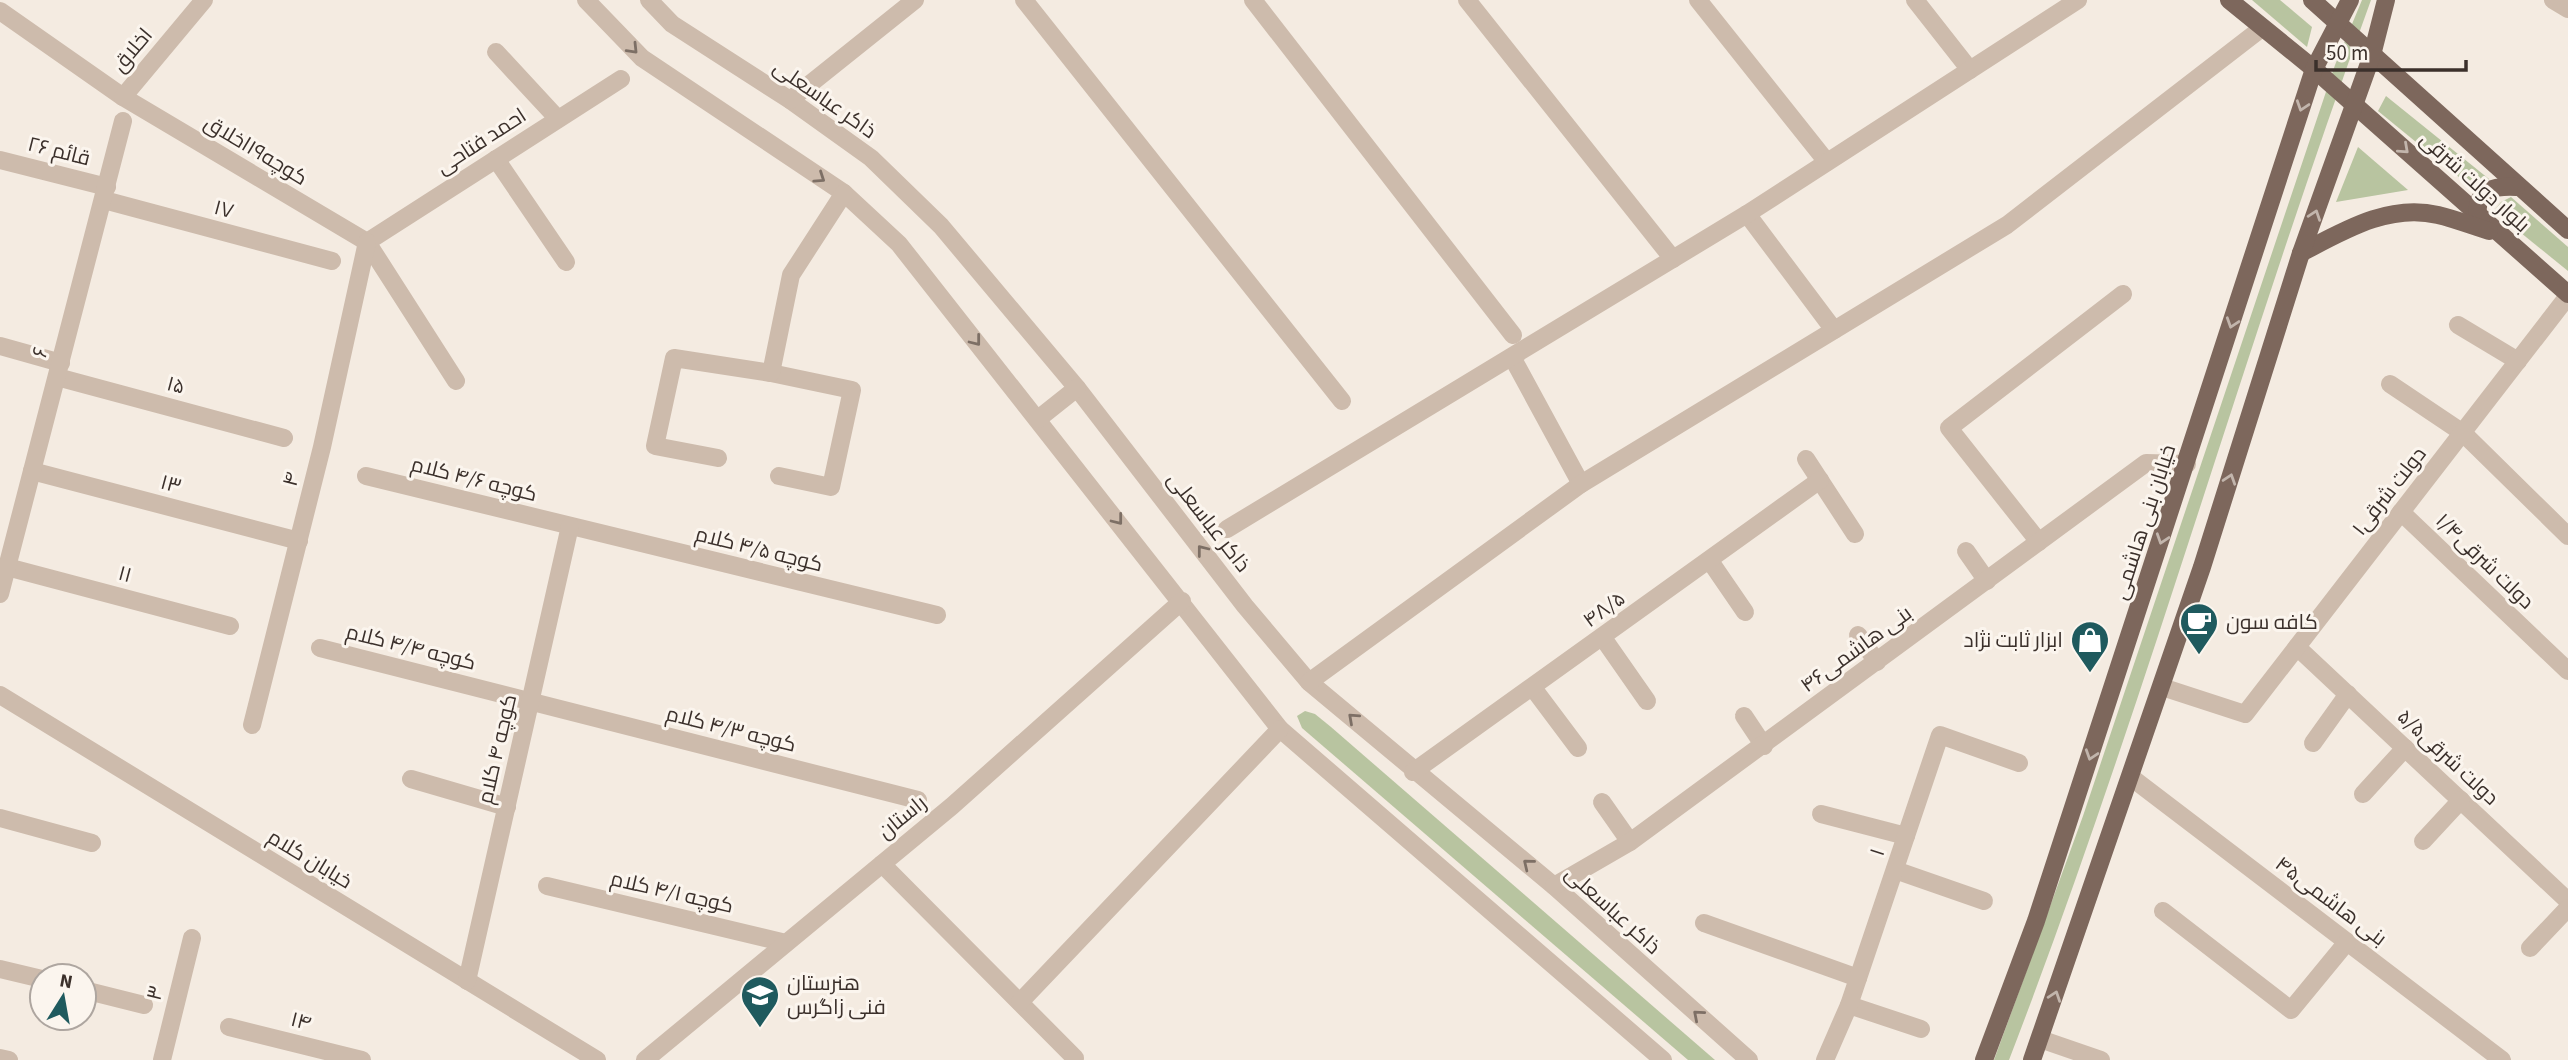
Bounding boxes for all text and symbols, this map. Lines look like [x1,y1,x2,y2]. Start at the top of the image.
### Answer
street label: اخلاق [105,21,159,79]
scale bar [2316,28,2466,72]
text: 50 m [2326,38,2368,68]
one-way arrow [625,41,638,54]
street label: ذاکر عباسعلی [767,52,883,146]
one-way arrow [2296,100,2310,112]
street label: احمد فتاحی [430,101,532,181]
street label: کوچه۱۹اخلاق [199,107,313,193]
street label: بلوار دولت شرقی [2413,124,2537,240]
street label: قائم ۲۶ [24,129,94,173]
one-way arrow [2396,141,2409,153]
one-way arrow [813,169,826,182]
street label: ۱۷ [211,192,237,226]
one-way arrow [2307,210,2321,222]
one-way arrow [2226,317,2241,329]
one-way arrow [968,334,981,346]
street label: ۶ [24,343,56,361]
street label: ۱۵ [163,368,189,402]
street label: ۱دولت شرقی [2345,440,2433,542]
street label: خیابان بنی هاشمی [2105,441,2183,603]
street label: کوچه ۴/۶ کلام [408,449,540,509]
street label: ذاکر عباسعلی [1160,466,1258,578]
street label: ۱۳ [157,467,185,501]
street label: ۴ [275,469,307,489]
one-way arrow [2222,473,2237,485]
street label: ۱/۴دولت شرقی [2429,506,2541,616]
one-way arrow [1109,512,1122,524]
street label: کوچه ۴/۵ کلام [692,519,826,579]
one-way arrow [2156,533,2170,545]
one-way arrow [1197,545,1210,557]
street label: ۱۱ [115,558,135,590]
street label: ۴۸/۵ [1577,583,1631,635]
street label: بنی هاشمی۴۶ [1794,598,1918,700]
cafe icon: کافه سون [2178,601,2220,656]
place label: کافه سون [2226,607,2318,637]
street label: کوچه ۴/۴ کلام [343,616,479,678]
shop icon: ابزار ثابت نژاد [2069,619,2111,674]
place label: ابزار ثابت نژاد [1964,625,2063,655]
street label: کوچه ۴ کلام [470,691,524,807]
street label: کوچه ۴/۳ کلام [663,698,799,760]
street label: ۵/۵دولت شرقی [2390,702,2506,812]
one-way arrow [1348,714,1361,726]
one-way arrow [2085,749,2099,761]
street label: راستان [871,788,933,846]
street label: خیابان کلام [262,822,358,896]
street label: ۱ [1862,844,1892,860]
street label: بنی هاشمی۴۵ [2269,849,2393,953]
street label: ذاکر عباسعلی [1558,859,1668,961]
one-way arrow [1523,860,1535,873]
street label: کوچه ۴/۱ کلام [607,863,737,921]
north arrow [28,962,98,1032]
text: N [57,967,75,996]
place label: هنرستان فنی زاگرس [787,968,886,1022]
school or university icon: هنرستان فنی زاگرس [739,974,781,1029]
street label: ۳ [139,982,171,1004]
one-way arrow [2047,990,2061,1002]
street label: ۱۴ [287,1004,315,1038]
one-way arrow [1693,1011,1706,1023]

